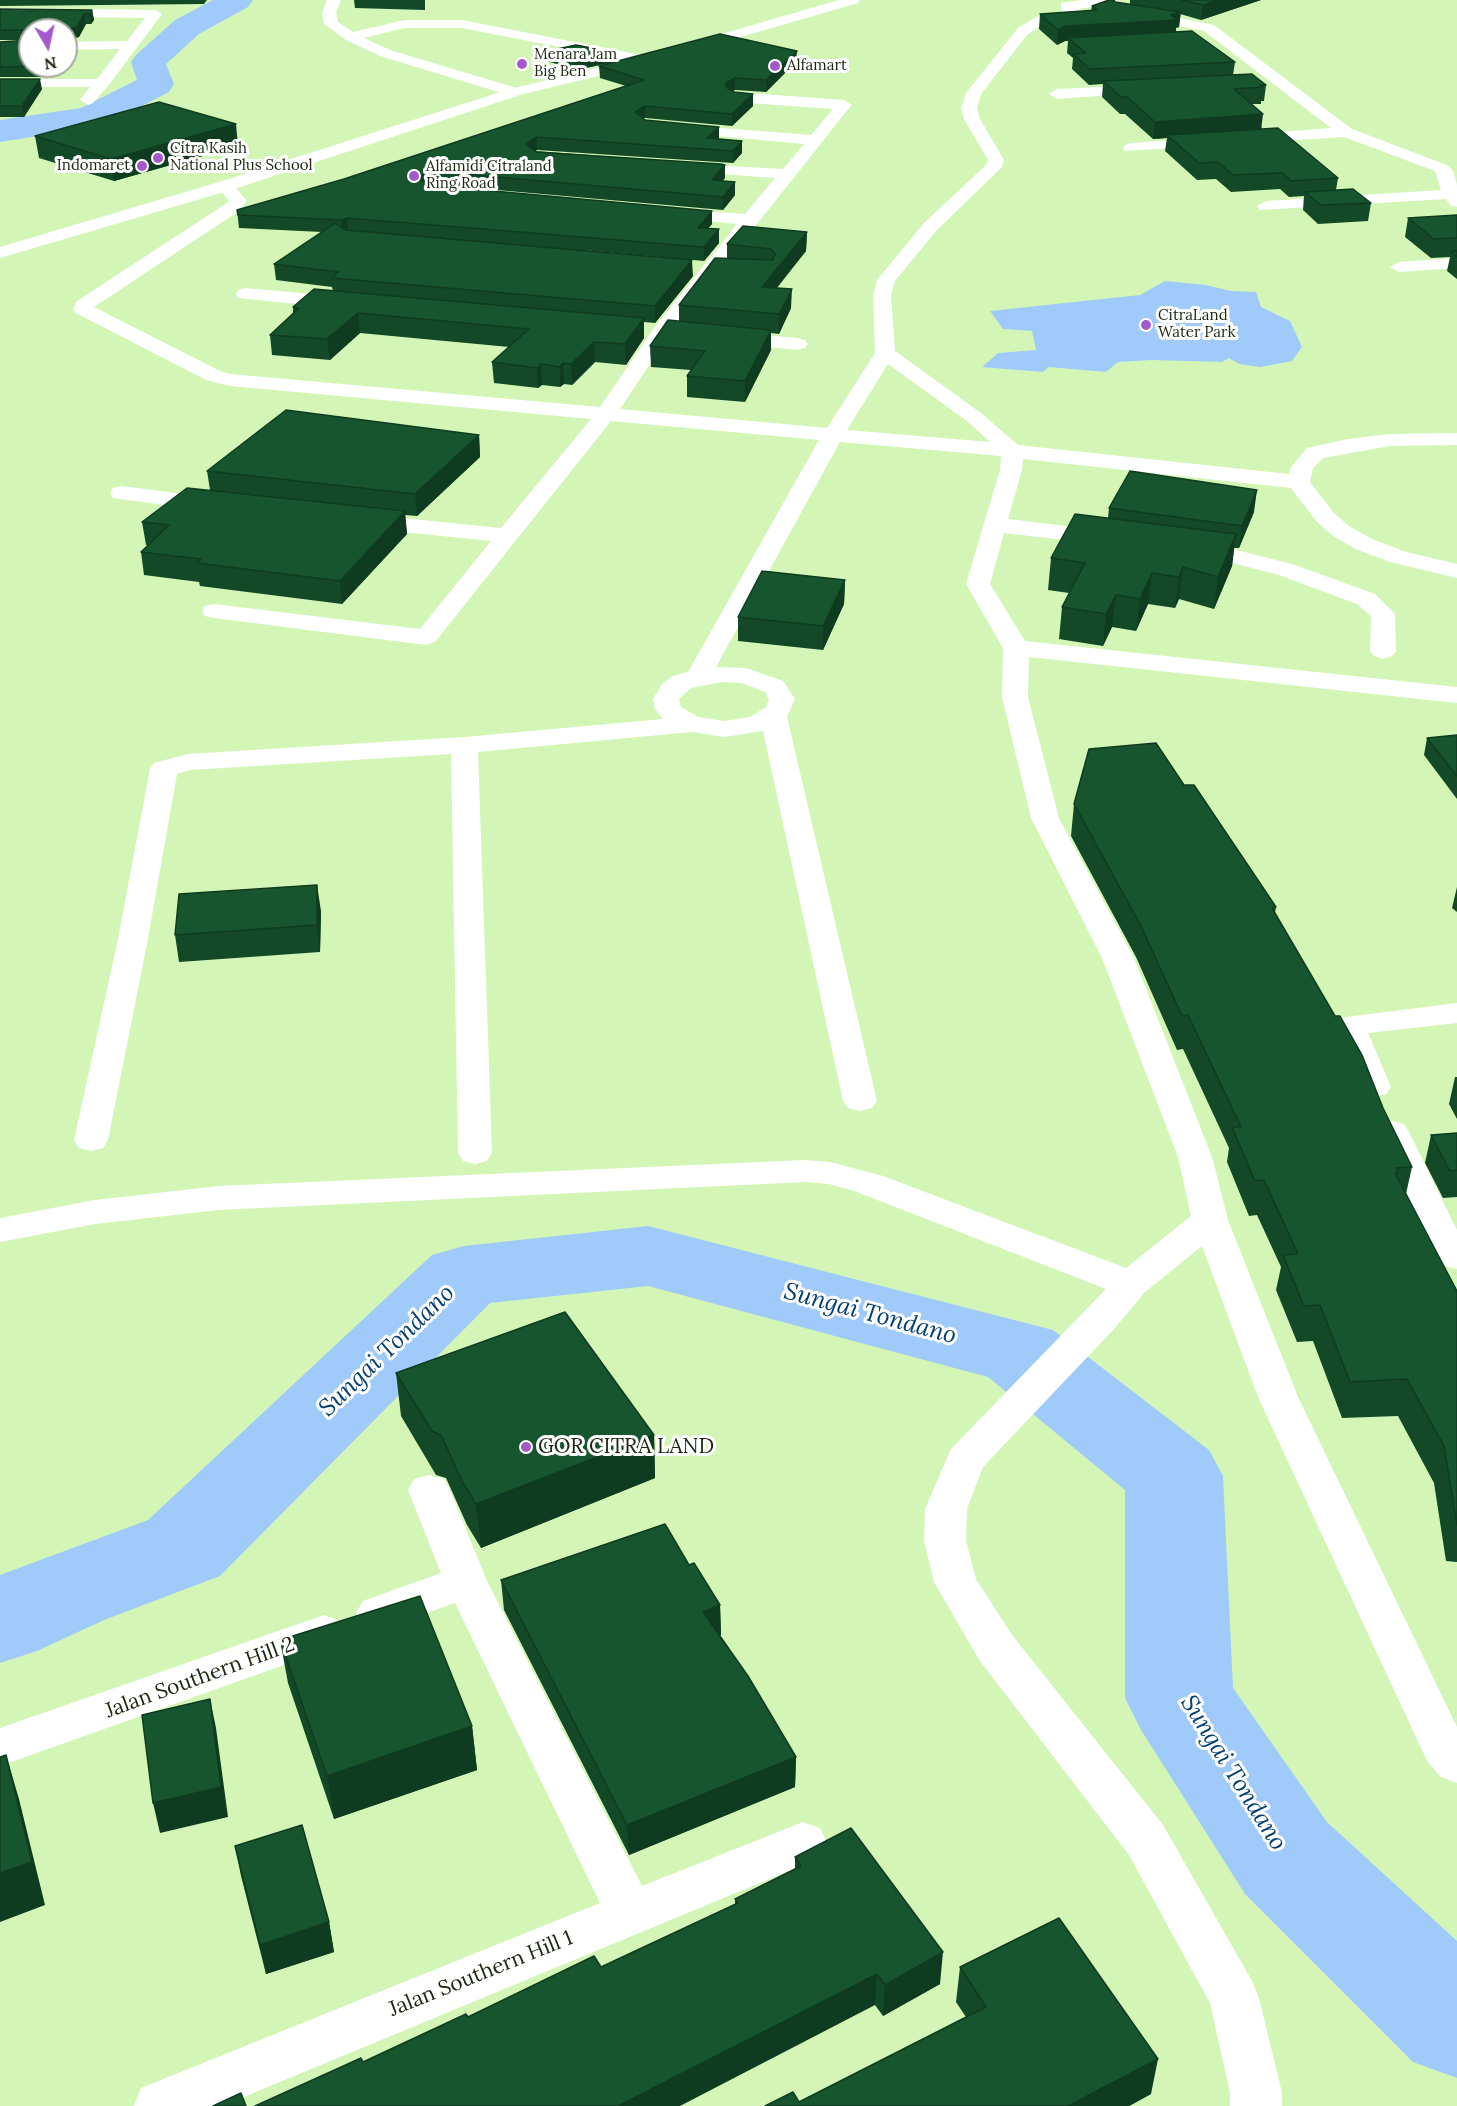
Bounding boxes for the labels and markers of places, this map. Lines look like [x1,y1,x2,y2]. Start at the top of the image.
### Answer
place label: Menara Jam Big Ben [534,46,617,81]
marker: Menara Jam Big Ben [515,57,529,71]
place label: Alfamart [787,57,847,75]
marker: Alfamart [768,59,782,73]
place label: Citra Kasih National Plus School [170,140,313,175]
marker: Citra Kasih National Plus School [151,151,165,165]
place label: Indomaret [57,157,130,175]
place label: Alfamidi Citraland Ring Road [426,158,552,193]
marker: Indomaret [135,159,149,173]
marker: Alfamidi Citraland Ring Road [407,169,421,183]
place label: CitraLand Water Park [1158,307,1236,342]
marker: CitraLand Water Park [1139,318,1153,332]
place label: GOR CITRA LAND [538,1434,714,1460]
marker: GOR CITRA LAND [519,1440,533,1454]

